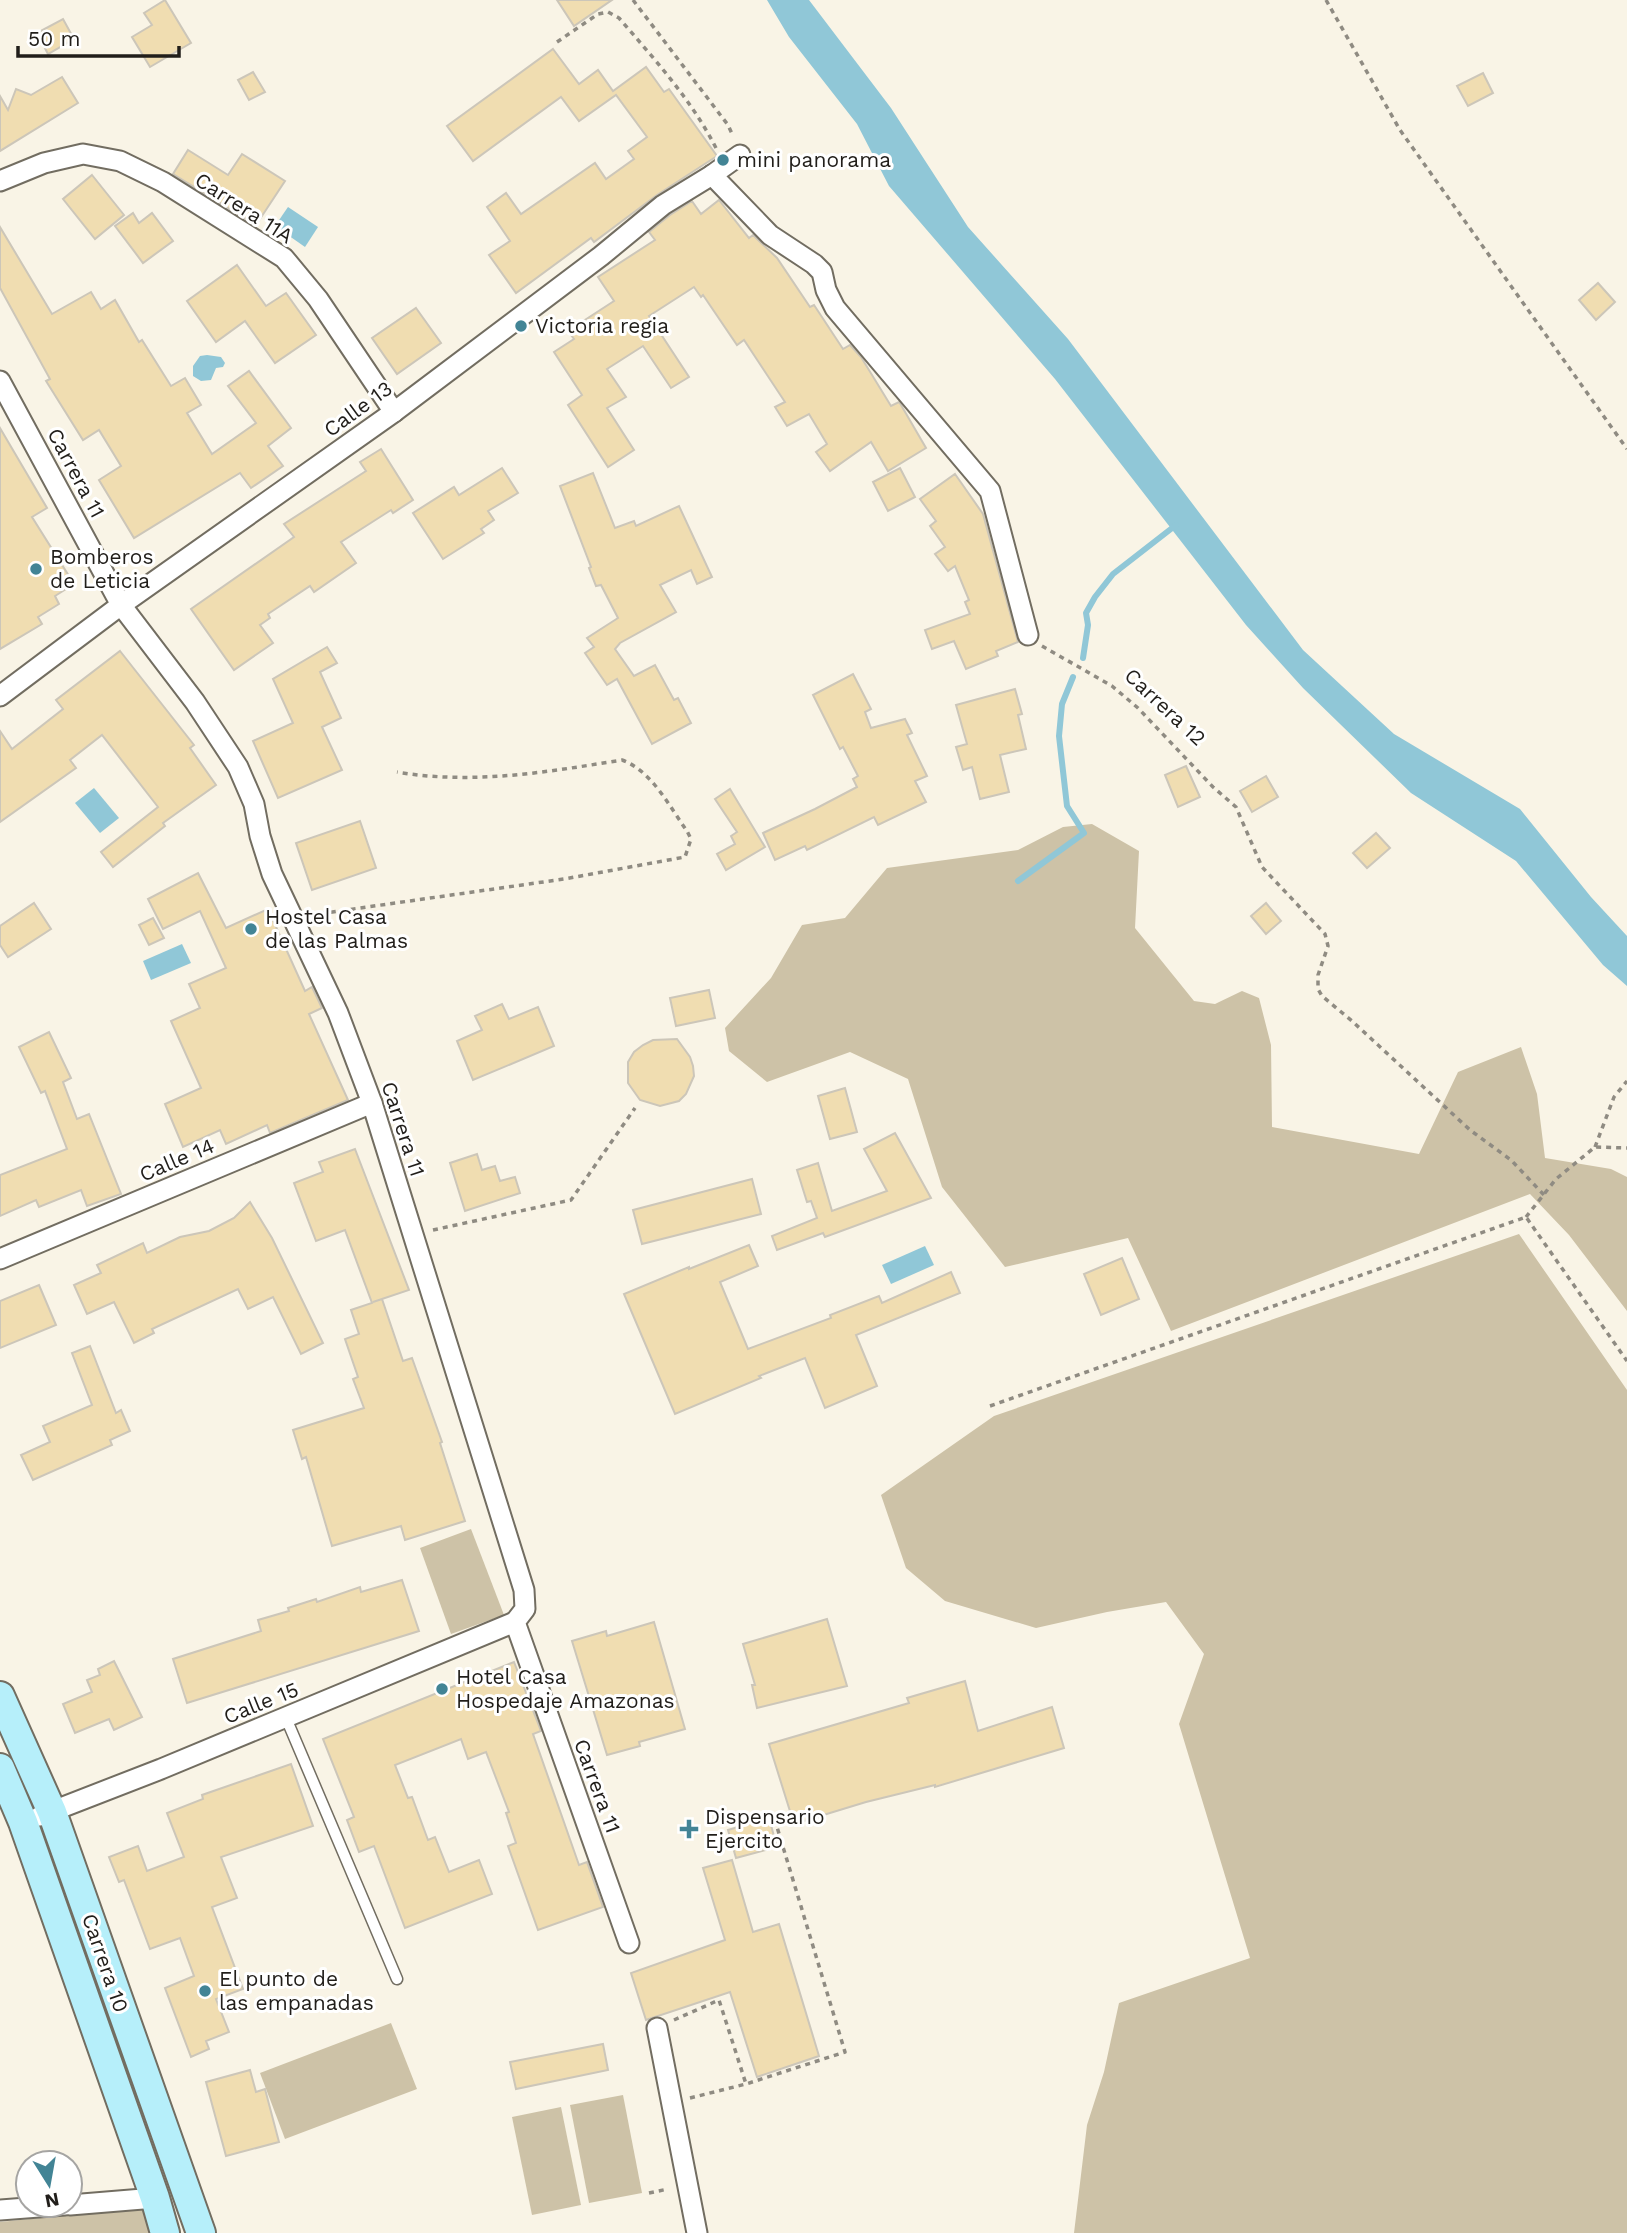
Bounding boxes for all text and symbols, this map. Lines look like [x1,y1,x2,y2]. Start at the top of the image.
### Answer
scale bar [18,14,178,58]
text: 50 m [28,26,80,51]
place label: mini panorama [737,147,891,172]
marker: mini panorama [715,152,731,168]
street label: Carrera 11A [191,167,298,249]
place label: Victoria regia [535,313,669,338]
marker: Victoria regia [513,318,529,334]
street label: Calle 13 [319,375,397,442]
street label: Carrera 11 [42,424,110,522]
place label: Bomberos de Leticia [50,544,154,593]
marker: Bomberos de Leticia [28,561,44,577]
street label: Carrera 12 [1119,663,1211,751]
place label: Hostel Casa de las Palmas [265,904,408,953]
marker: Hostel Casa de las Palmas [243,921,259,937]
street label: Carrera 11 [376,1078,431,1179]
street label: Calle 14 [136,1133,218,1186]
place label: Hotel Casa Hospedaje Amazonas [456,1664,675,1713]
street label: Calle 15 [220,1676,302,1729]
marker: Hotel Casa Hospedaje Amazonas [434,1681,450,1697]
street label: Carrera 11 [569,1736,626,1836]
place label: Dispensario Ejercito [705,1804,825,1853]
marker: Dispensario Ejercito [679,1819,699,1839]
street label: Carrera 10 [77,1910,134,2016]
place label: El punto de las empanadas [219,1966,374,2015]
marker: El punto de las empanadas [197,1983,213,1999]
north arrow [14,2149,84,2219]
text: N [43,2188,61,2213]

